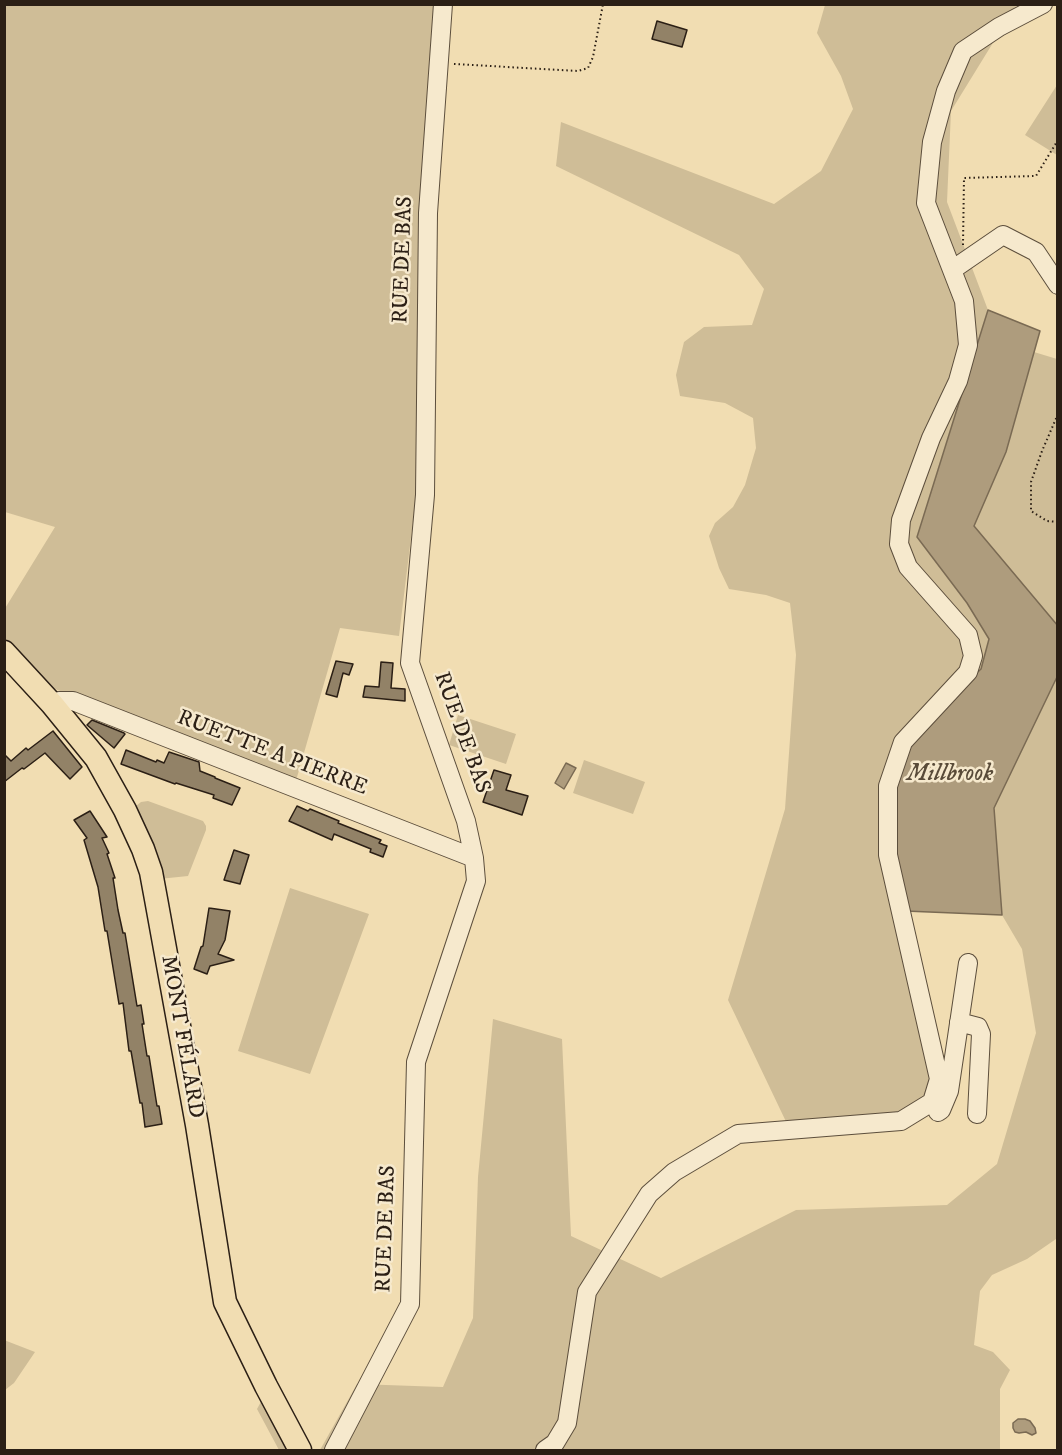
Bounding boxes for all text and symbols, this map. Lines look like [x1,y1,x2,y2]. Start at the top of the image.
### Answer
street label: RUE DE BAS [389,196,419,324]
street label: RUE DE BAS [427,669,495,797]
street label: RUETTE A PIERRE [173,706,371,802]
water label: Millbrook [907,761,993,789]
street label: MONT FÉLARD [154,953,208,1121]
street label: RUE DE BAS [372,1165,402,1293]

